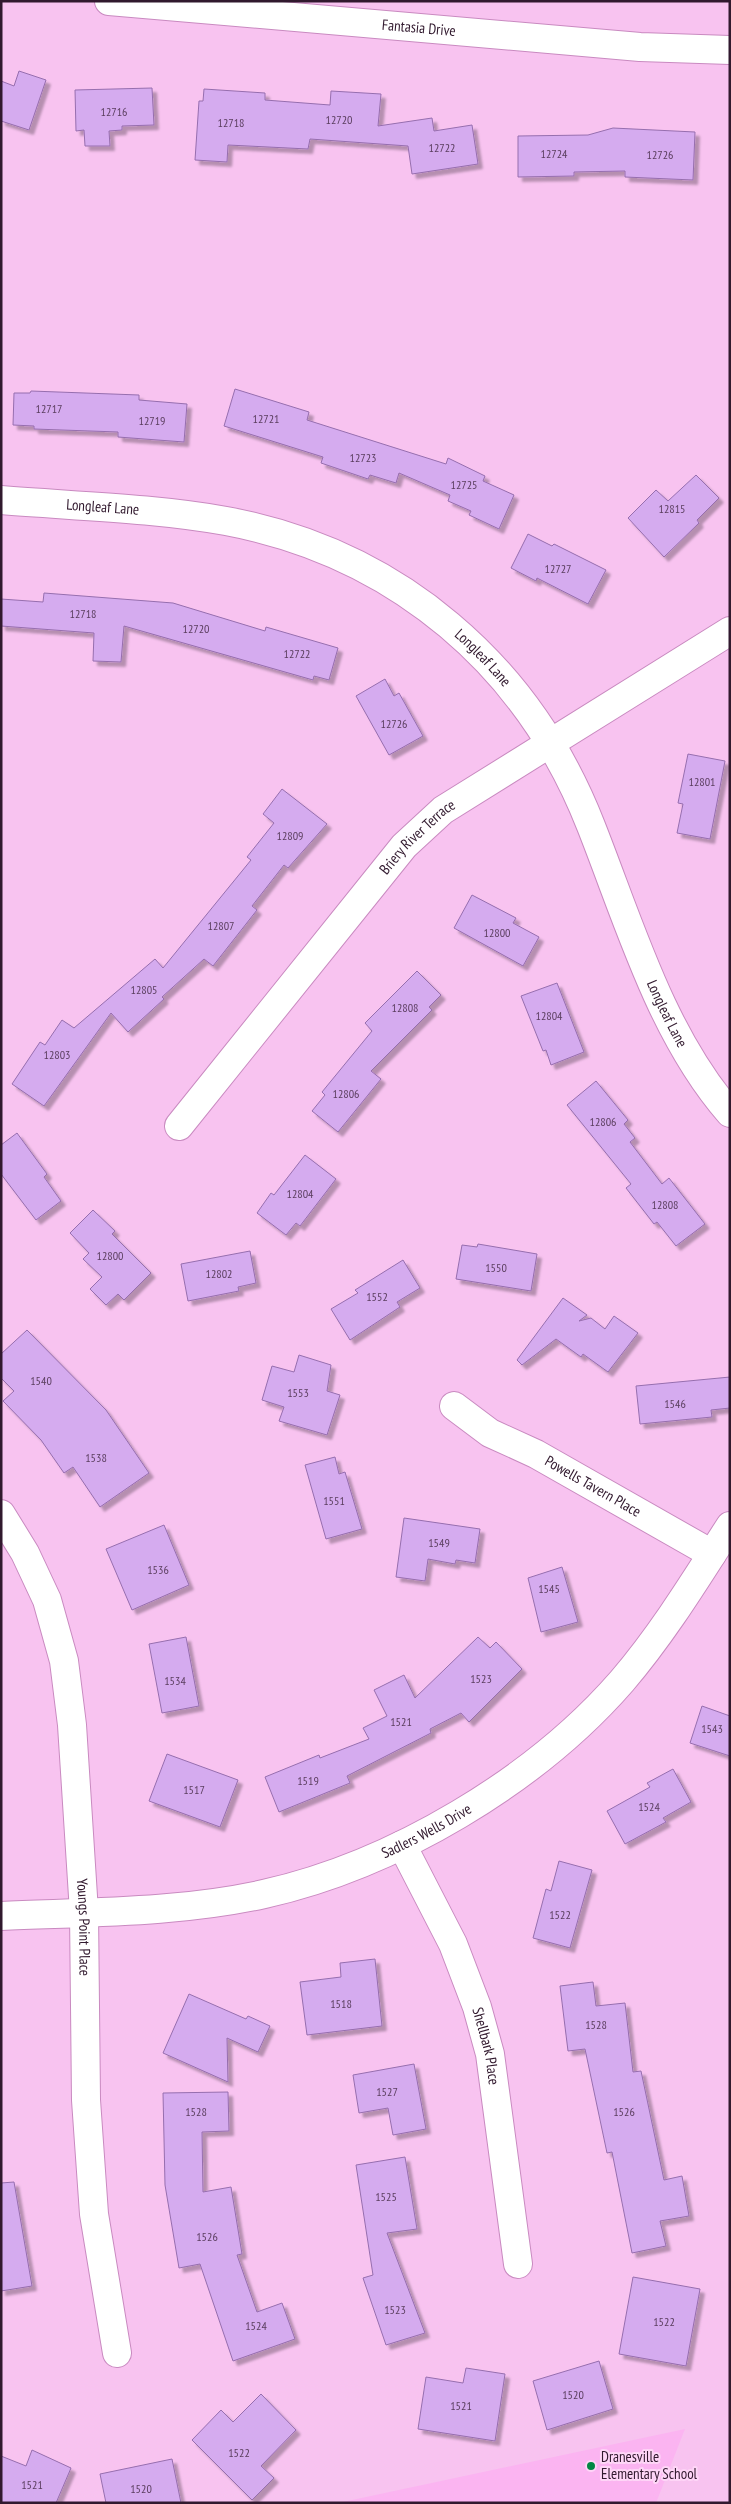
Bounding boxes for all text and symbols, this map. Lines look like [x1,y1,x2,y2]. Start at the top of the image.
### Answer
street label: Fantasia Drive [381,15,456,40]
house number: 12716 [100,104,128,119]
house number: 12720 [325,112,353,127]
house number: 12718 [217,115,245,130]
house number: 12722 [428,140,456,155]
house number: 12724 [540,146,568,161]
house number: 12726 [646,147,674,162]
house number: 12717 [35,401,63,416]
house number: 12721 [252,411,280,426]
house number: 12719 [138,413,166,428]
house number: 12723 [349,450,377,465]
house number: 12725 [450,477,478,492]
street label: Longleaf Lane [66,495,140,519]
house number: 12815 [658,501,686,516]
house number: 12727 [544,561,572,576]
house number: 12718 [69,606,97,621]
house number: 12720 [182,621,210,636]
street label: Longleaf Lane [451,625,515,690]
house number: 12722 [283,646,311,661]
house number: 12726 [380,716,408,731]
house number: 12801 [688,774,716,789]
street label: Briery River Terrace [375,795,458,878]
house number: 12809 [276,828,304,843]
house number: 12807 [207,918,235,933]
house number: 12800 [483,925,511,940]
street label: Longleaf Lane [643,977,692,1051]
house number: 12805 [130,982,158,997]
house number: 12808 [391,1000,419,1015]
house number: 12804 [535,1008,563,1023]
house number: 12803 [43,1047,71,1062]
house number: 12806 [332,1086,360,1101]
house number: 12806 [589,1114,617,1129]
house number: 12804 [286,1186,314,1201]
house number: 12808 [651,1197,679,1212]
house number: 12800 [96,1248,124,1263]
house number: 1550 [485,1260,507,1275]
house number: 12802 [205,1266,233,1281]
house number: 1552 [366,1289,388,1304]
house number: 1540 [30,1373,52,1388]
house number: 1553 [287,1385,309,1400]
house number: 1546 [664,1396,686,1411]
house number: 1538 [85,1450,107,1465]
street label: Powells Tavern Place [542,1451,645,1521]
house number: 1551 [323,1493,345,1508]
house number: 1549 [428,1535,450,1550]
house number: 1536 [147,1562,169,1577]
house number: 1545 [538,1581,560,1596]
house number: 1523 [470,1671,492,1686]
house number: 1534 [164,1673,186,1688]
house number: 1521 [390,1714,412,1729]
house number: 1543 [701,1721,723,1736]
house number: 1519 [297,1773,319,1788]
house number: 1517 [183,1782,205,1797]
street label: Sadlers Wells Drive [378,1799,475,1862]
house number: 1524 [638,1799,660,1814]
street label: Youngs Point Place [73,1878,95,1976]
house number: 1522 [549,1907,571,1922]
house number: 1518 [330,1996,352,2011]
street label: Shellbark Place [469,2005,504,2086]
house number: 1528 [585,2017,607,2032]
house number: 1527 [376,2084,398,2099]
house number: 1528 [185,2104,207,2119]
house number: 1526 [613,2104,635,2119]
house number: 1525 [375,2189,397,2204]
house number: 1526 [196,2229,218,2244]
house number: 1523 [384,2302,406,2317]
house number: 1522 [653,2314,675,2329]
house number: 1524 [245,2318,267,2333]
house number: 1520 [562,2387,584,2402]
house number: 1521 [450,2398,472,2413]
house number: 1522 [228,2445,250,2460]
place label: Dranesville Elementary School [601,2447,698,2483]
marker: Dranesville Elementary School [585,2460,597,2472]
house number: 1521 [21,2477,43,2492]
house number: 1520 [130,2481,152,2496]

